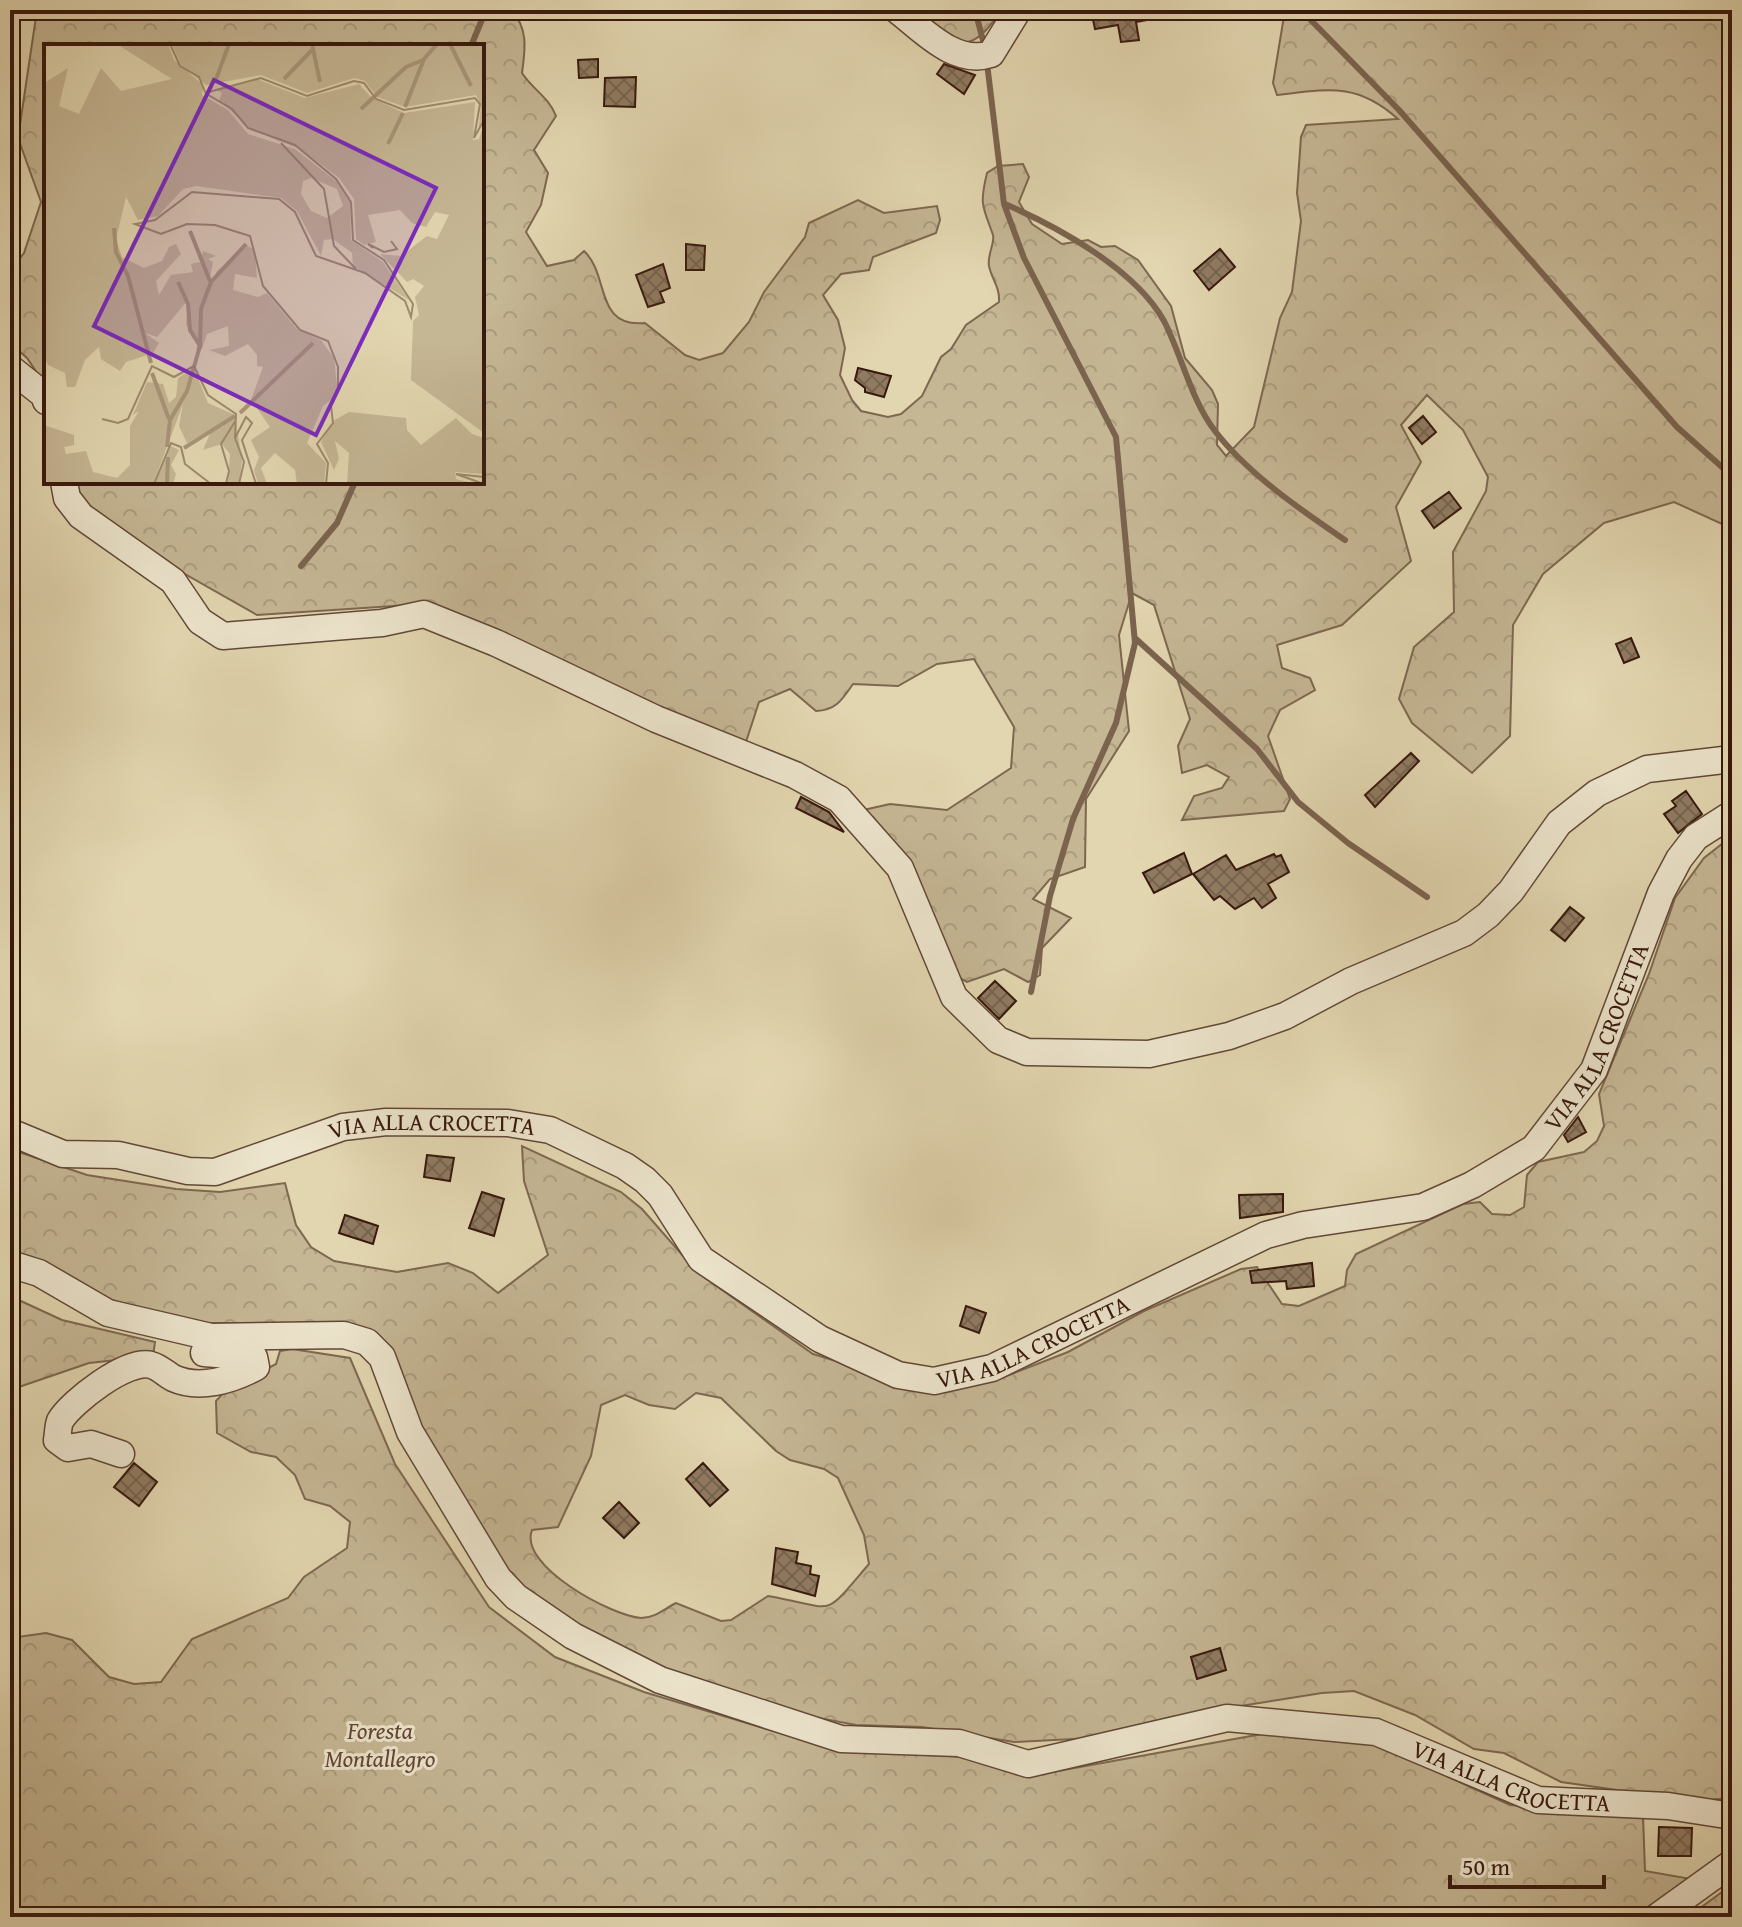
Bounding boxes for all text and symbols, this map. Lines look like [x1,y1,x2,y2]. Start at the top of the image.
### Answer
inset map [44,44,484,484]
street label: VIA ALLA CROCETTA [1535,938,1658,1138]
street label: VIA ALLA CROCETTA [323,1104,539,1148]
street label: VIA ALLA CROCETTA [933,1286,1136,1397]
park label: Foresta Montallegro [325,1713,435,1776]
street label: VIA ALLA CROCETTA [1407,1731,1611,1820]
scale bar [1450,1839,1604,1889]
text: 50 m [1462,1849,1510,1884]

